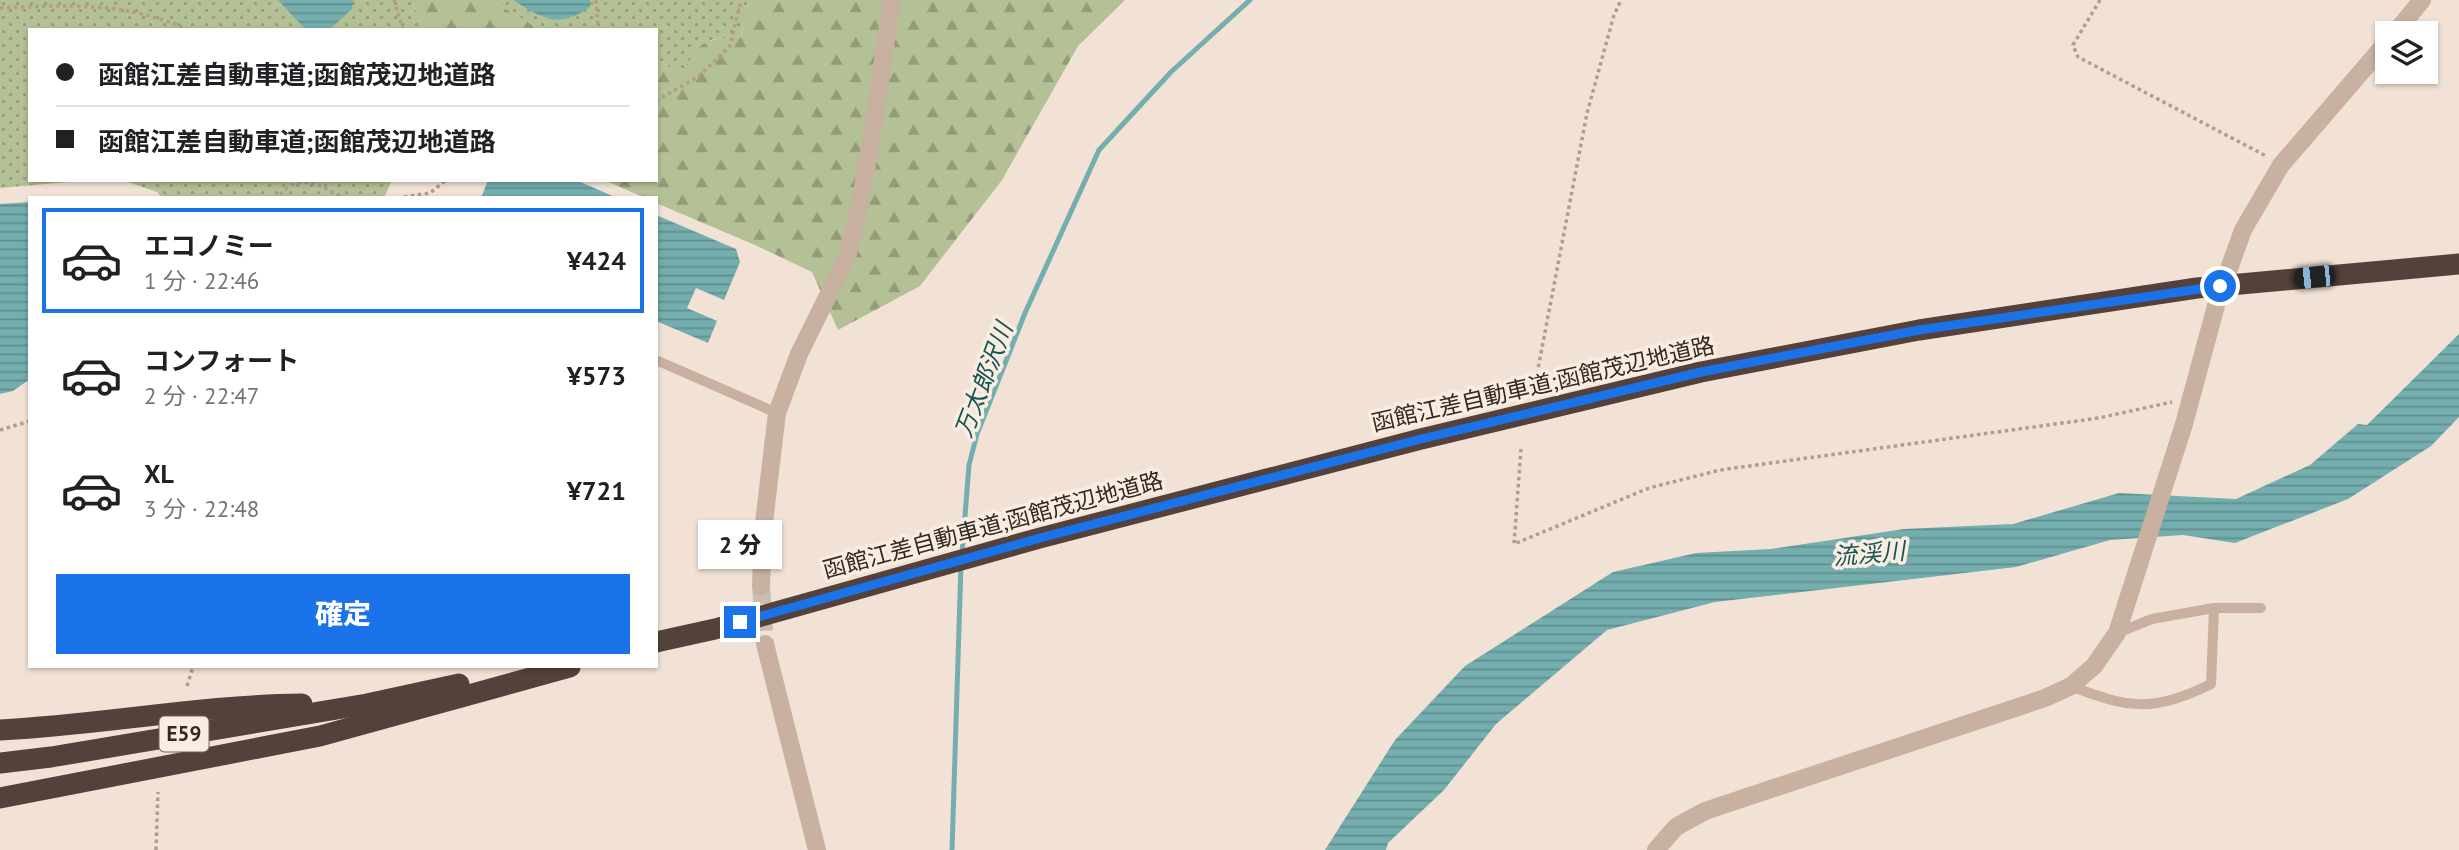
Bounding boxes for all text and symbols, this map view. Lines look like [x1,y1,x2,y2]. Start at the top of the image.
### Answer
map controls [2375,21,2438,84]
button: layers [2375,21,2438,84]
text: 函館江差自動車道;函館茂辺地道路 [98,58,496,91]
text: 函館江差自動車道;函館茂辺地道路 [98,125,496,158]
icon: car [60,229,123,292]
text: エコノミー [144,229,274,262]
text: ¥424 [567,244,626,277]
car [2293,264,2336,290]
text: 1 分 · 22:46 [144,266,259,295]
route start [2204,270,2236,302]
water label: 万太郎沢川 [948,315,1021,441]
street label: 函館江差自動車道;函館茂辺地道路 [1369,330,1717,437]
icon: car [60,344,123,407]
text: コンフォート [144,344,299,377]
text: ¥573 [567,359,626,392]
text: 2 分 · 22:47 [144,381,259,410]
text: XL [144,457,174,490]
icon: car [60,459,123,522]
street label: 函館江差自動車道;函館茂辺地道路 [820,465,1166,584]
text: ¥721 [567,474,626,507]
text: 3 分 · 22:48 [144,494,259,523]
callout: 2 分 [698,520,782,570]
text: 2 分 [719,530,761,559]
water label: 流渓川 [1832,535,1909,572]
button: 確定 [56,574,630,654]
route end [724,606,756,638]
road number: E59 [160,716,208,752]

